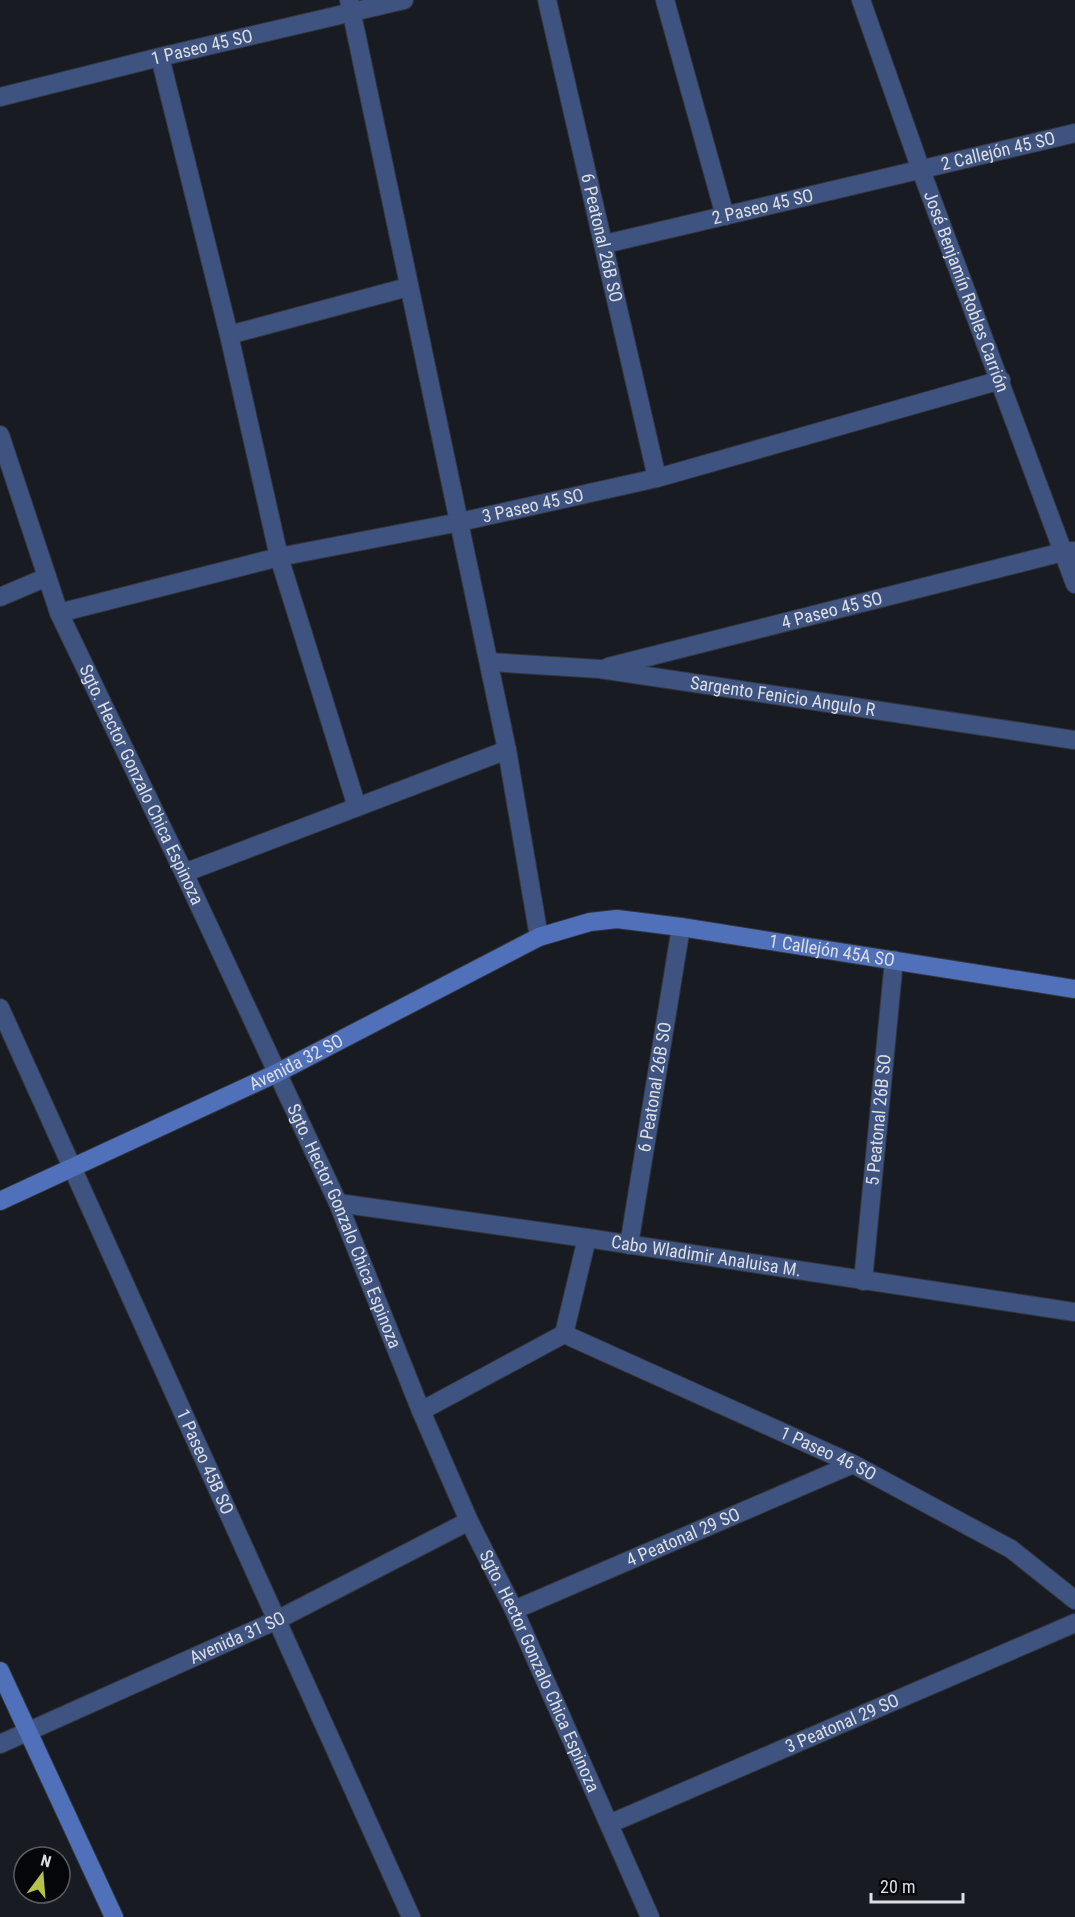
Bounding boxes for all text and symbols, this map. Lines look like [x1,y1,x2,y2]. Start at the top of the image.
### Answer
street label: 1 Paseo 45 SO [149,25,255,69]
street label: 2 Callejón 45 SO [939,127,1057,174]
street label: 6 Peatonal 26B SO [577,171,627,304]
street label: 2 Paseo 45 SO [710,184,815,228]
street label: José Benjamín Robles Carrión [920,188,1014,395]
street label: 3 Paseo 45 SO [480,484,586,527]
street label: 4 Paseo 45 SO [779,587,885,633]
street label: Sgto. Hector Gonzalo Chica Espinoza [75,661,208,908]
street label: Sargento Fenicio Angulo R [689,672,877,720]
street label: 1 Callejón 45A SO [768,930,896,971]
street label: 6 Peatonal 26B SO [633,1020,675,1154]
street label: Avenida 32 SO [246,1030,347,1094]
street label: 5 Peatonal 26B SO [861,1053,895,1186]
street label: Sgto. Hector Gonzalo Chica Espinoza [283,1100,406,1351]
street label: Cabo Wladimir Analuisa M. [610,1231,803,1280]
street label: 1 Paseo 45B SO [173,1406,239,1518]
street label: 1 Paseo 46 SO [777,1422,880,1485]
street label: 4 Peatonal 29 SO [623,1503,743,1571]
street label: Sgto. Hector Gonzalo Chica Espinoza [475,1546,604,1795]
street label: Avenida 31 SO [186,1607,289,1668]
street label: 3 Peatonal 29 SO [782,1689,902,1757]
north arrow [12,1845,72,1905]
text: N [39,1851,53,1872]
scale bar [871,1866,962,1904]
text: 20 m [880,1876,915,1897]

